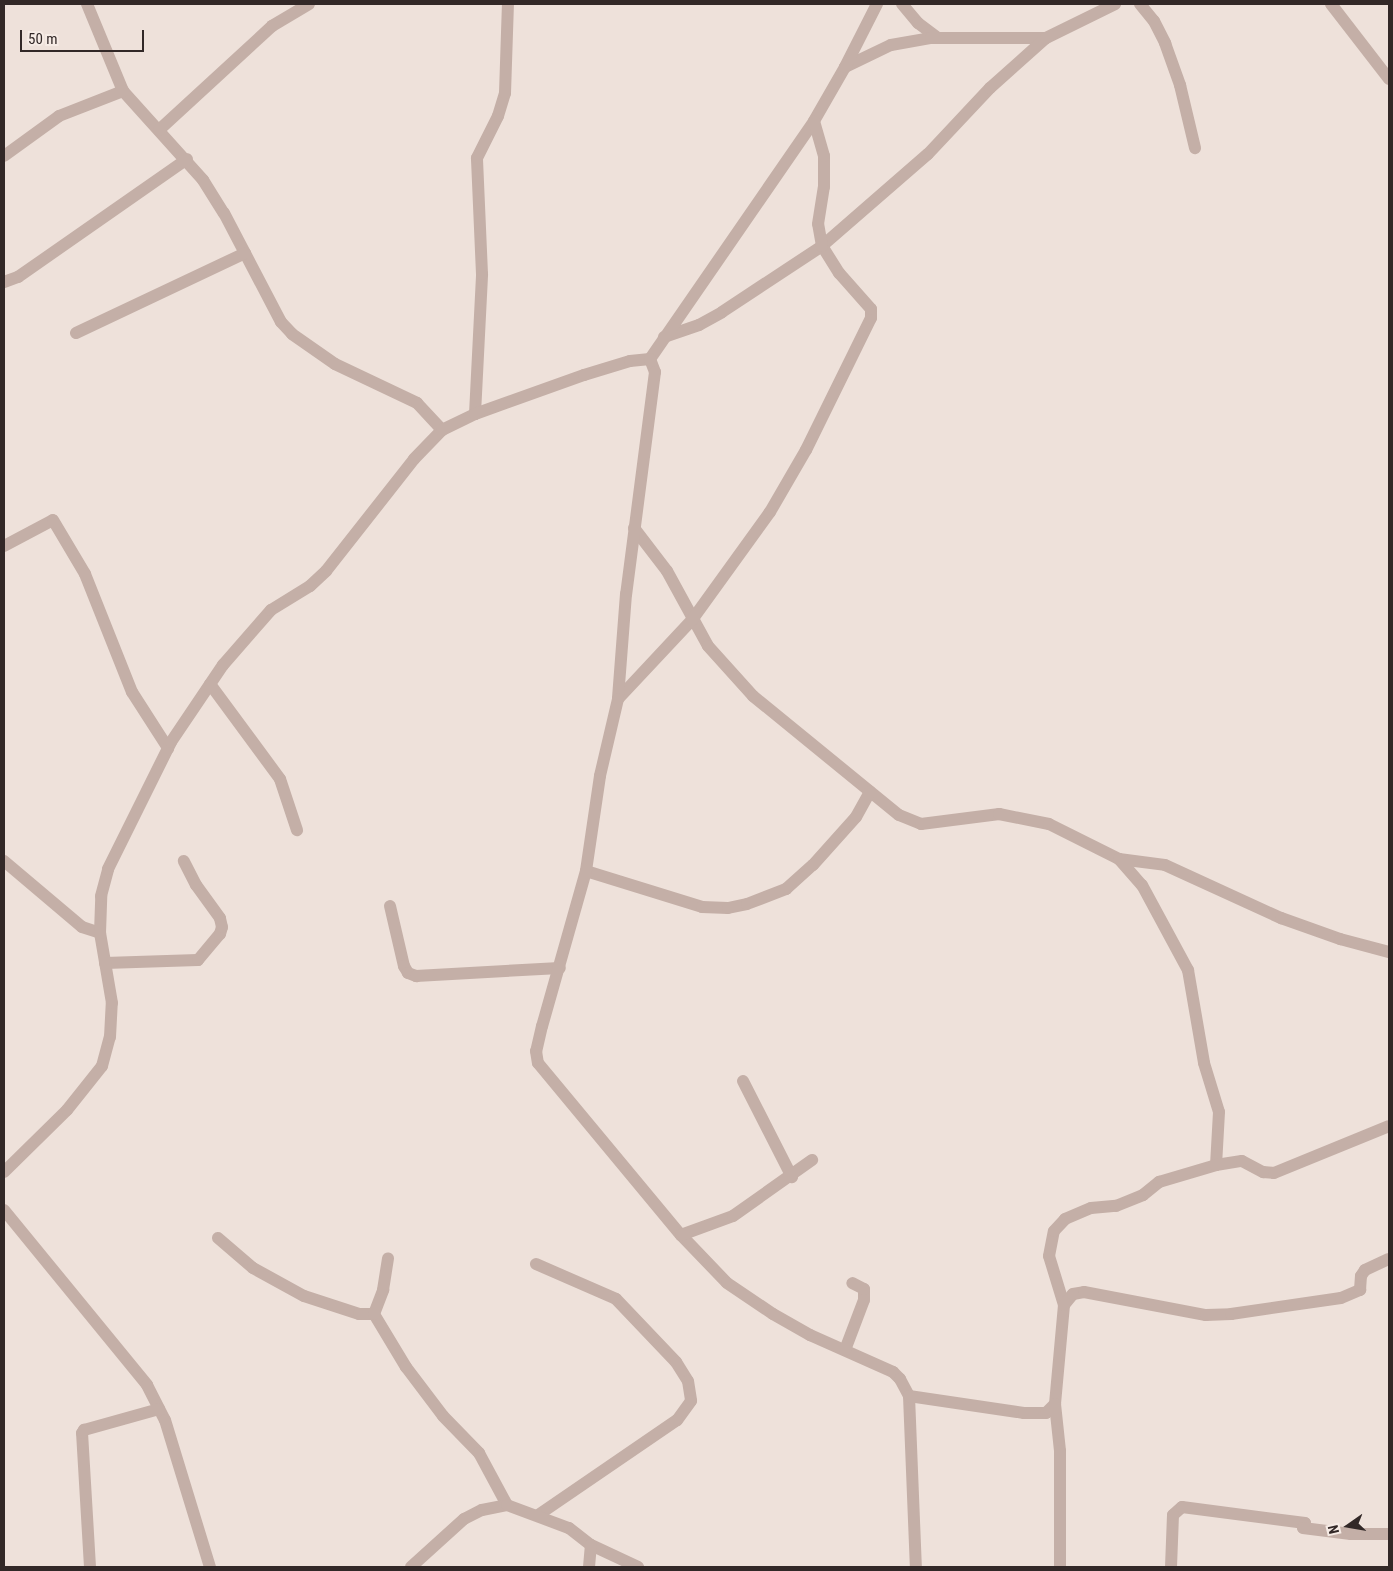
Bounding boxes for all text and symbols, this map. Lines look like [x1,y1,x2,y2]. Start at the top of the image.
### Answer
scale bar [22,20,146,52]
text: 50 m [28,30,58,48]
north arrow [1323,1501,1373,1551]
text: N [1325,1523,1342,1535]

